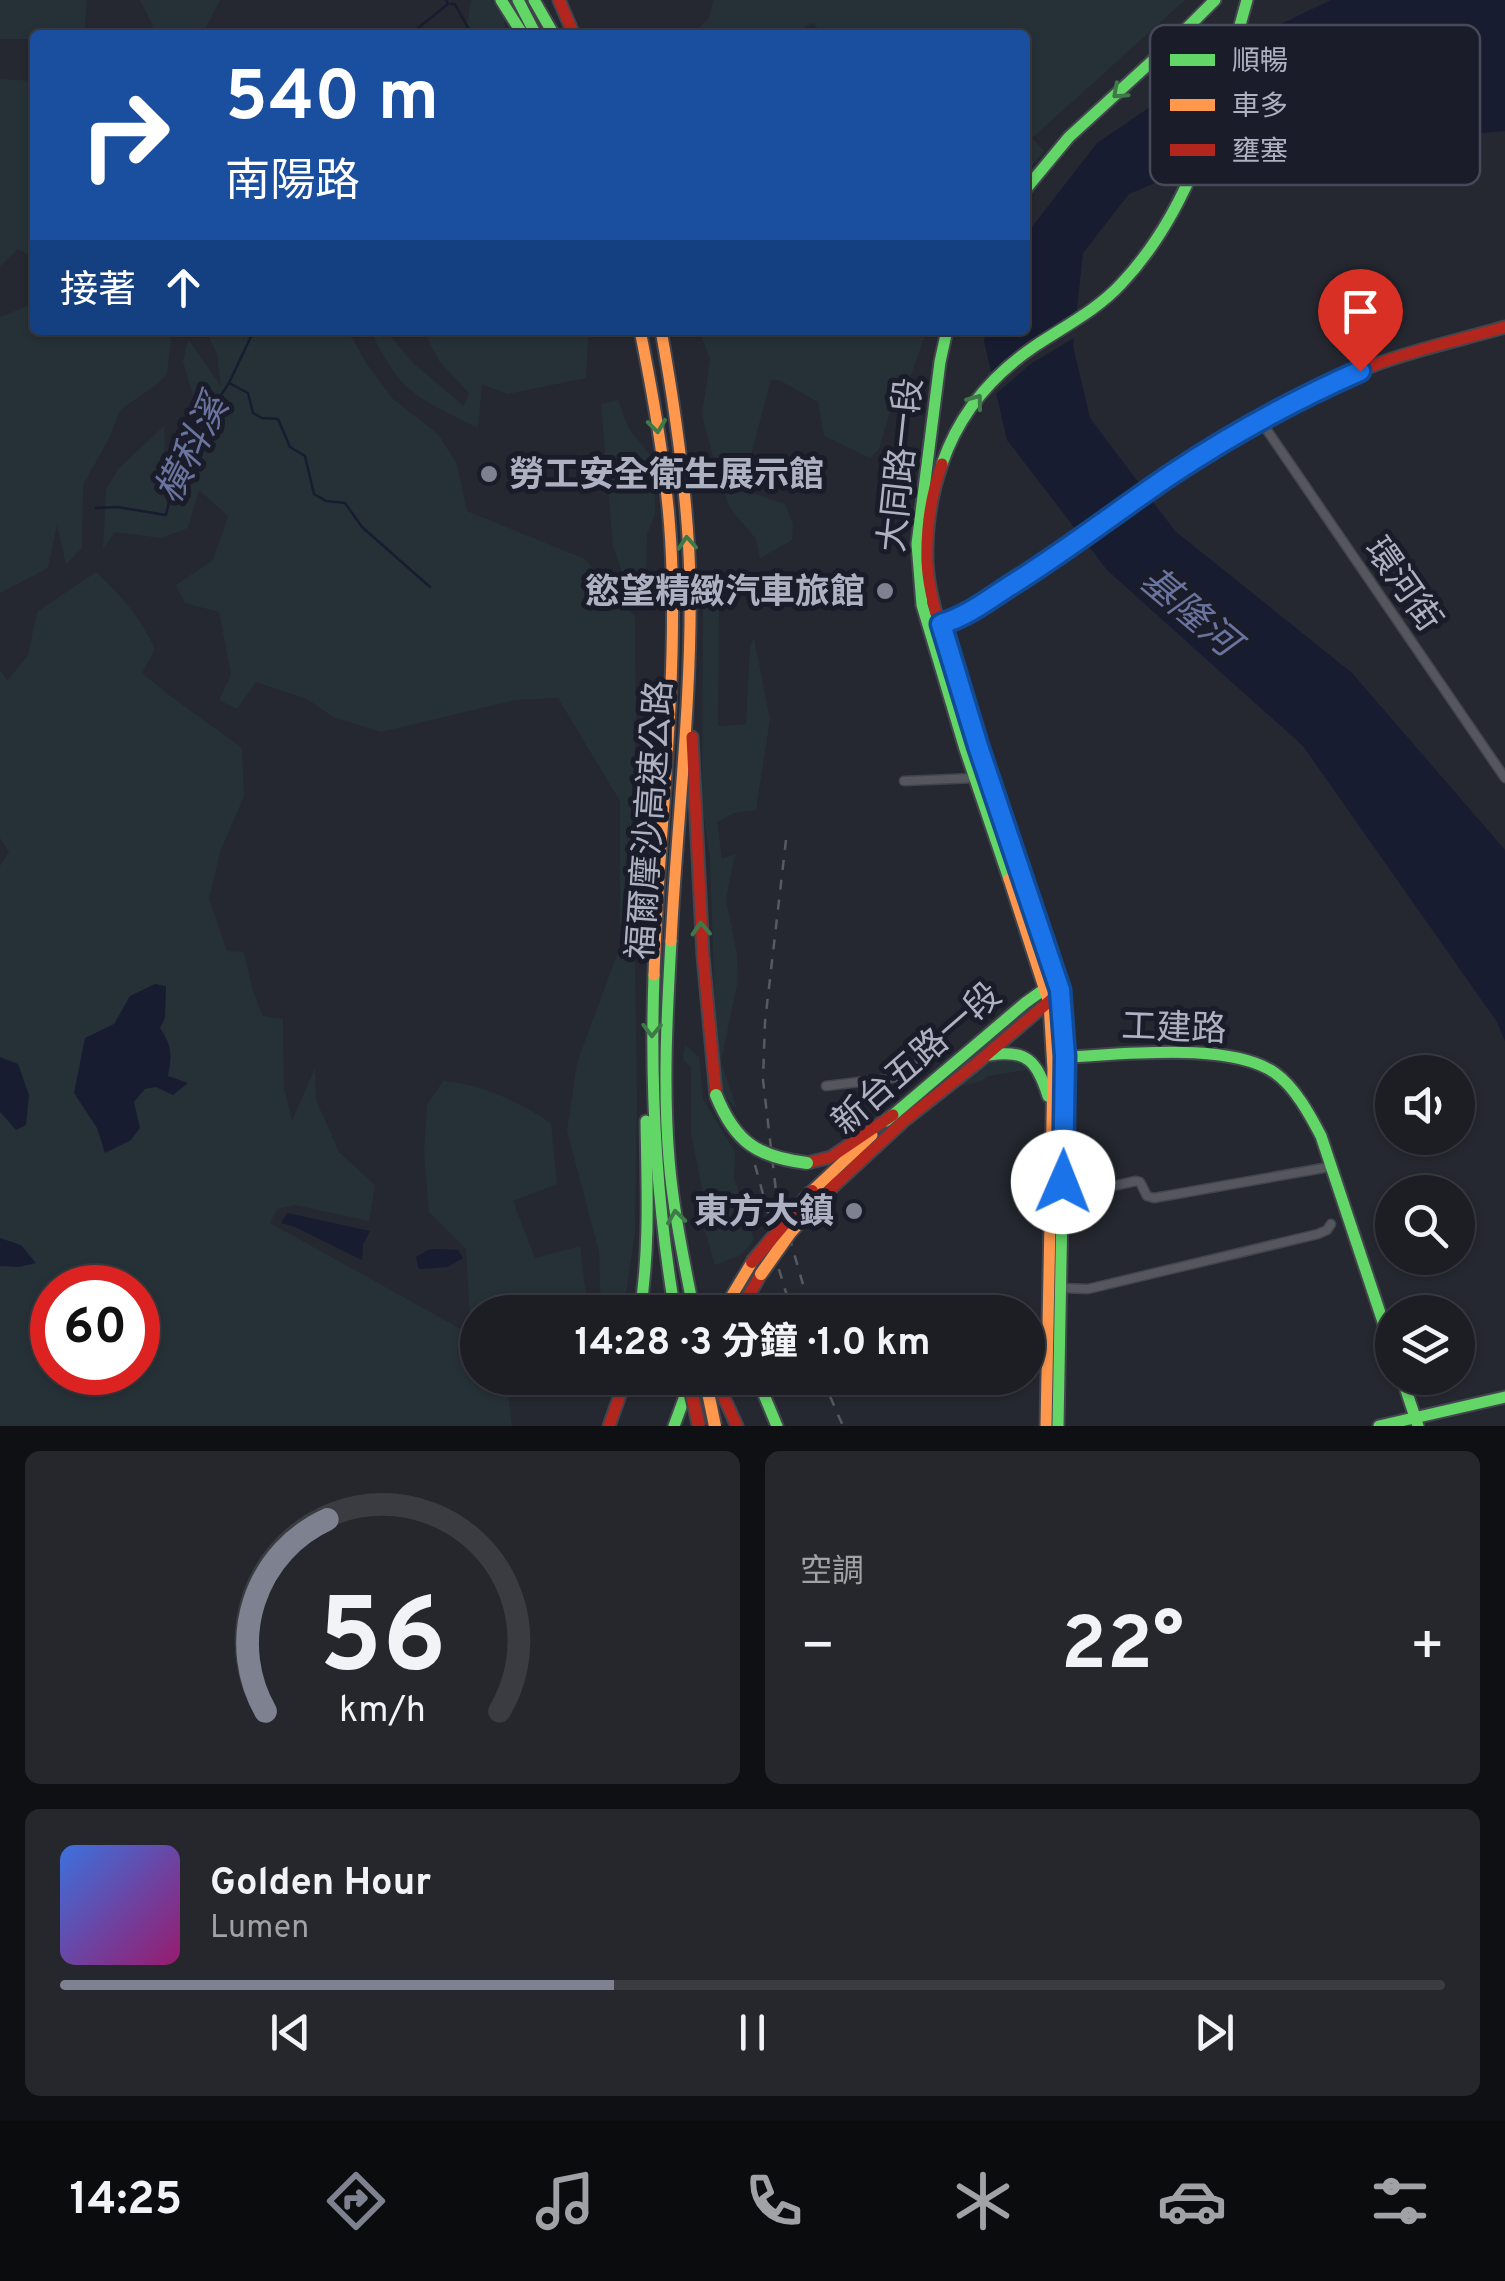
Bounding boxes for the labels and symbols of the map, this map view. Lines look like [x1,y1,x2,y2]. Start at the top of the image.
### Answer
legend [1150,25,1480,185]
text: 順暢 [1232,45,1288,81]
one-way arrow [1112,80,1131,98]
text: 車多 [1232,90,1288,126]
text: 壅塞 [1232,135,1288,171]
pin [1318,269,1403,372]
street label: 大同路一段 [872,376,934,555]
water label: 橫科溪 [146,384,244,513]
one-way arrow [964,394,982,412]
one-way arrow [646,418,667,434]
place label: 勞工安全衛生展示館 [509,455,824,499]
marker: 勞工安全衛生展示館 [478,463,500,485]
street label: 環河街 [1353,530,1450,641]
one-way arrow [677,535,699,551]
water label: 基隆河 [1128,558,1253,674]
place label: 慾望精緻汽車旅館 [585,572,865,616]
marker: 慾望精緻汽車旅館 [874,580,896,602]
street label: 福爾摩沙高速公路 [620,679,684,961]
one-way arrow [691,920,713,936]
street label: 新台五路一段 [824,975,1012,1146]
street label: 工建路 [1121,1006,1227,1054]
one-way arrow [642,1022,663,1038]
position arrow [1011,1130,1115,1234]
place label: 東方大鎮 [694,1192,834,1236]
marker: 東方大鎮 [843,1200,865,1222]
one-way arrow [667,1208,688,1225]
speed limit sign: 60 [30,1265,160,1395]

